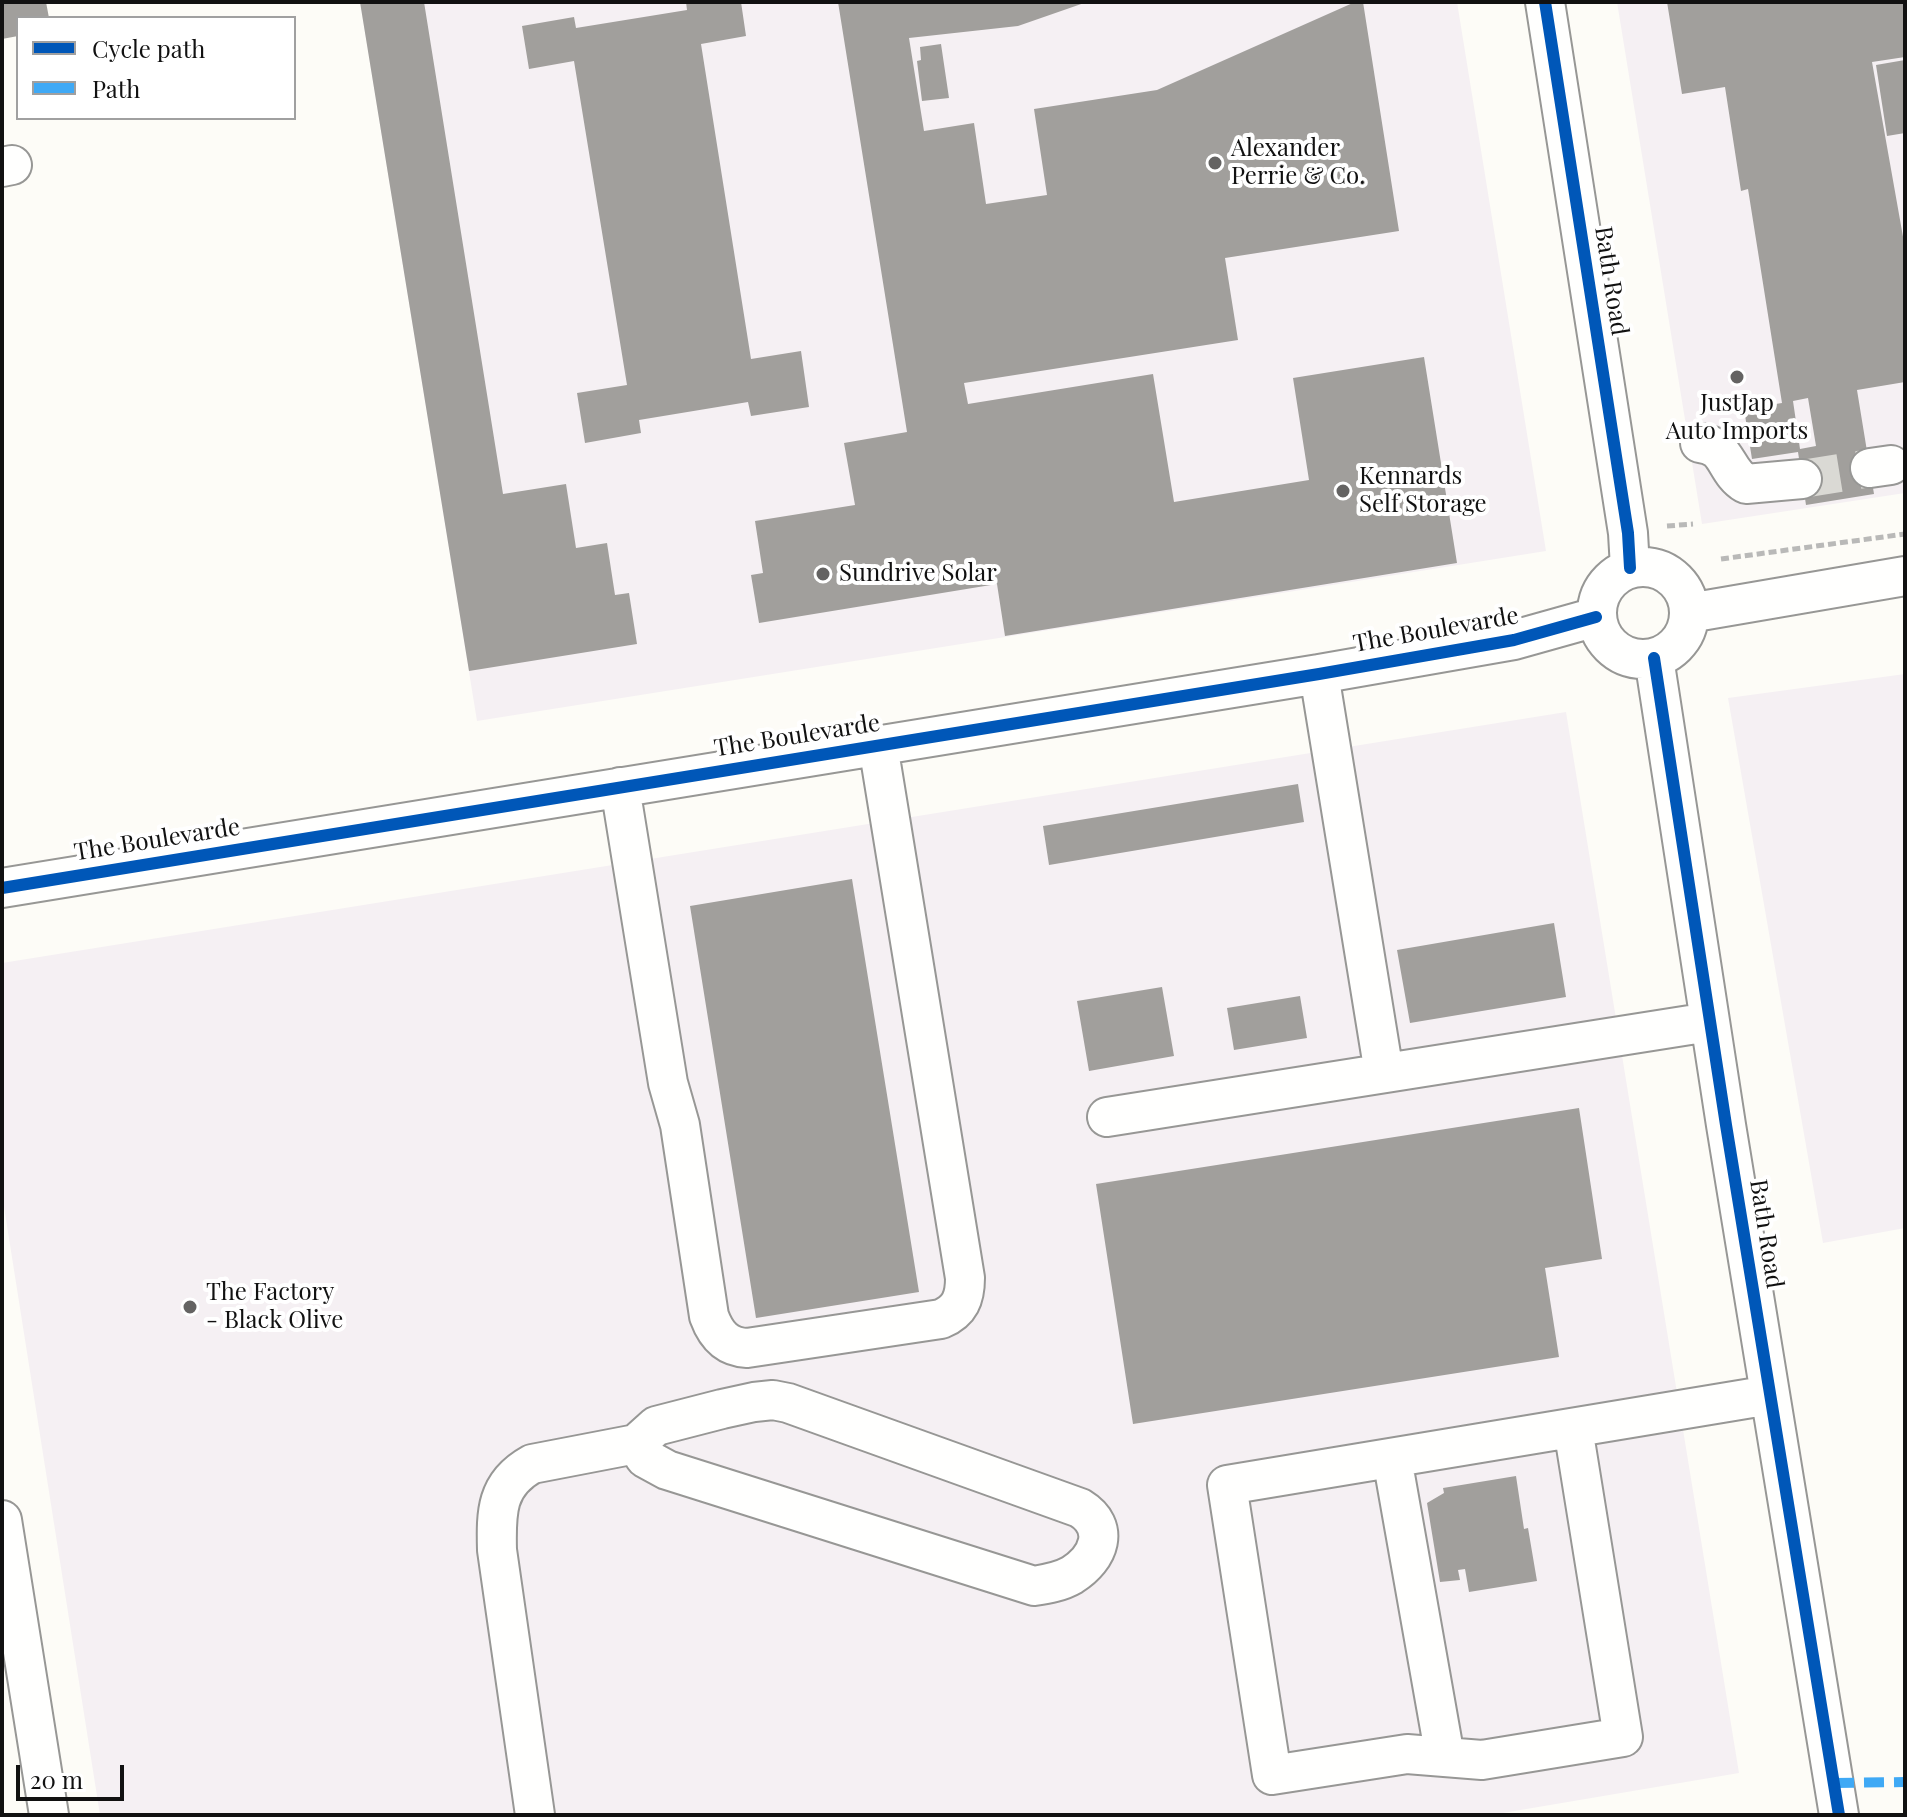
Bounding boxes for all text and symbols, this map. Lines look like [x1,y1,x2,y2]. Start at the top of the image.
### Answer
legend [16,16,296,120]
text: Cycle path [92,32,205,64]
text: Path [92,72,140,104]
place label: Alexander Perrie & Co. [1231,135,1365,191]
marker: Alexander Perrie & Co. [1206,154,1224,172]
street label: Bath Road [1588,224,1634,338]
marker: JustJap Auto Imports [1728,368,1746,386]
place label: JustJap Auto Imports [1666,390,1808,446]
place label: Kennards Self Storage [1359,463,1487,519]
marker: Kennards Self Storage [1334,482,1352,500]
place label: Sundrive Solar [839,560,997,588]
marker: Sundrive Solar [814,565,832,583]
street label: The Boulevarde [1351,601,1521,659]
street label: The Boulevarde [712,709,882,763]
street label: The Boulevarde [72,813,242,867]
street label: Bath Road [1743,1177,1789,1291]
place label: The Factory - Black Olive [206,1279,343,1335]
marker: The Factory - Black Olive [181,1298,199,1316]
scale bar [20,1749,128,1799]
text: 20 m [30,1763,83,1795]

